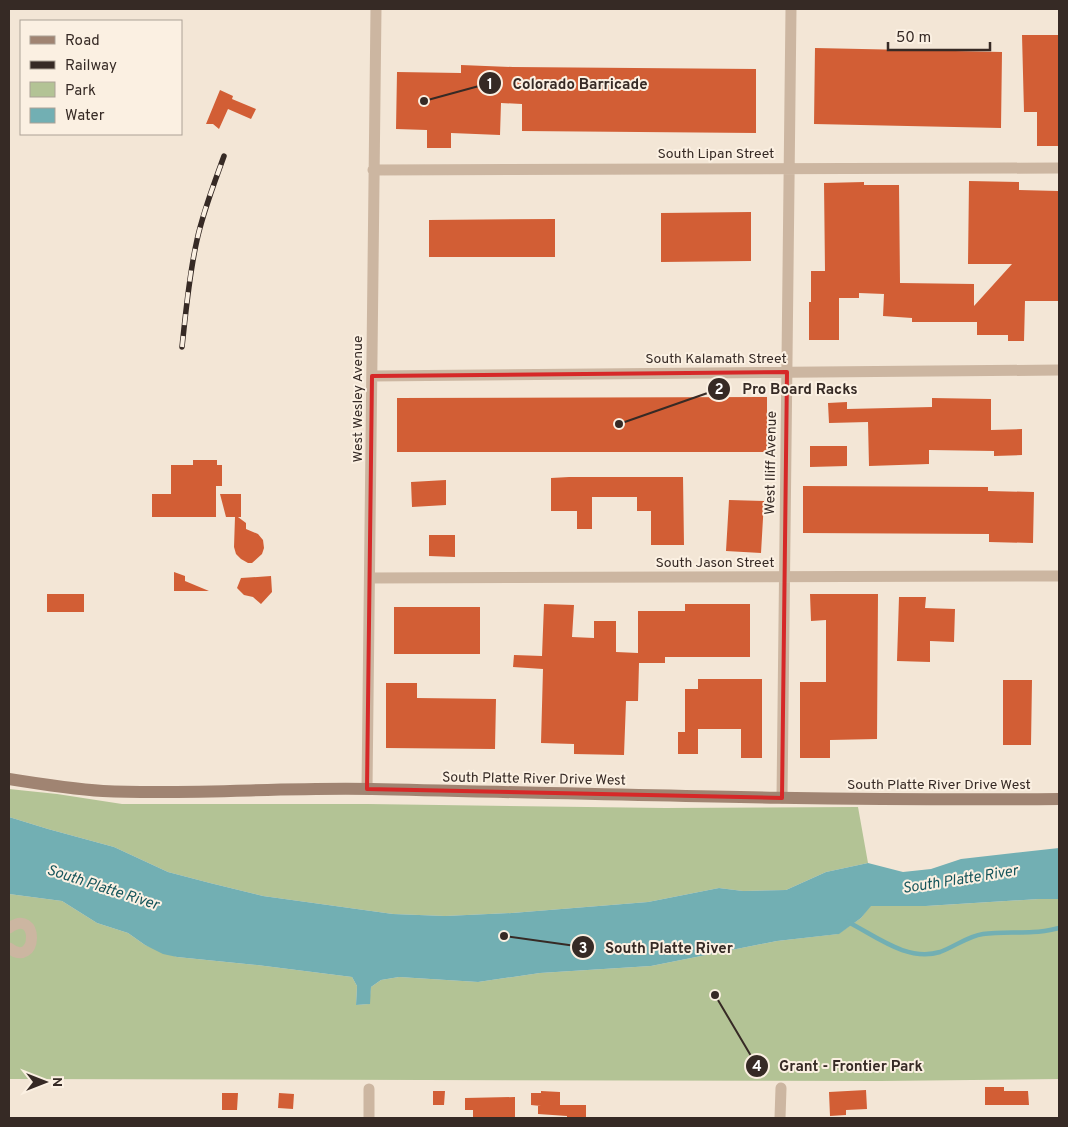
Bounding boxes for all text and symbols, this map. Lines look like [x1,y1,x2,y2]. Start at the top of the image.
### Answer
legend [20,20,182,135]
scale bar [888,20,990,52]
text: 50 m [896,29,931,48]
text: Road [65,32,100,51]
text: Railway [65,57,117,76]
callout: Colorado Barricade [478,68,658,98]
text: 1 [487,76,493,95]
text: Colorado Barricade [512,76,648,95]
text: Park [65,82,96,101]
text: Water [65,107,105,126]
street label: South Lipan Street [658,146,774,163]
street label: West Wesley Avenue [350,336,367,462]
street label: South Kalamath Street [645,351,787,368]
callout: Pro Board Racks [707,374,867,404]
text: 2 [714,381,724,400]
text: Pro Board Racks [742,381,858,400]
street label: West Iliff Avenue [762,411,781,515]
street label: South Jason Street [656,555,774,572]
street label: South Platte River Drive West [442,769,626,790]
street label: South Platte River Drive West [847,777,1031,794]
water label: South Platte River [44,861,162,916]
water label: South Platte River [901,862,1021,899]
callout: South Platte River [570,932,743,962]
text: 3 [579,940,588,959]
text: South Platte River [605,940,734,959]
callout: Grant - Frontier Park [744,1051,933,1081]
north arrow [20,1057,70,1107]
text: 4 [752,1058,762,1077]
text: Grant - Frontier Park [779,1058,923,1077]
text: N [48,1077,65,1087]

